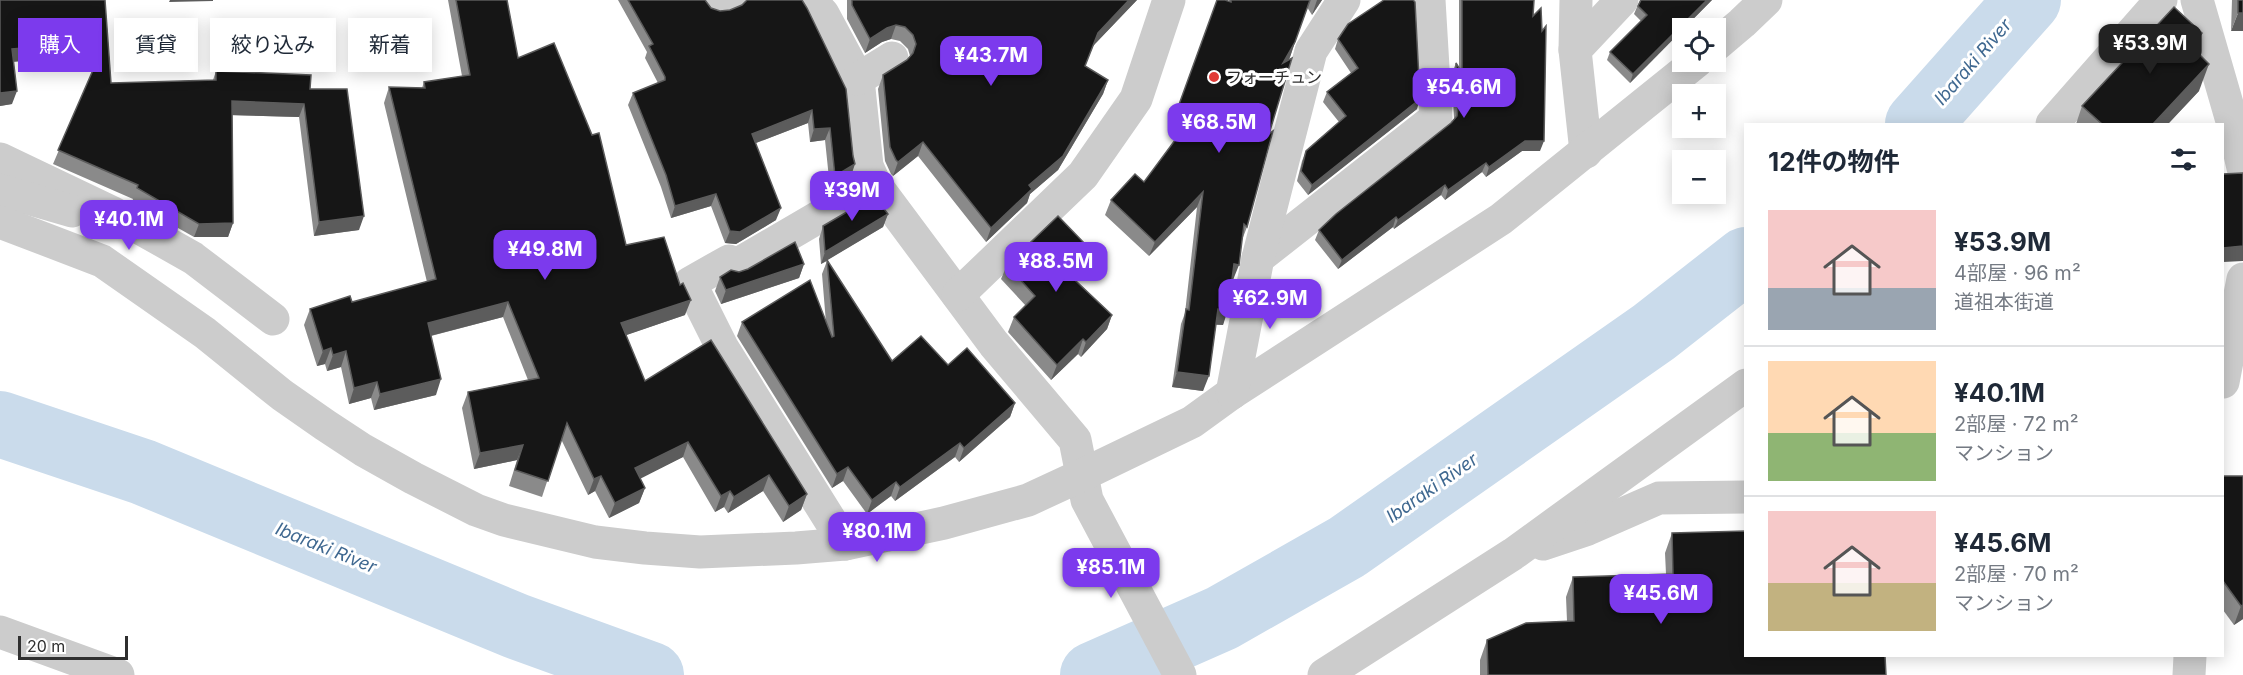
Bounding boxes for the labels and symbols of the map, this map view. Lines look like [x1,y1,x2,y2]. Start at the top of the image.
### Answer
water label: Ibaraki River [1930,14,2016,109]
pin: ¥53.9M [2101,24,2199,75]
pin: ¥43.7M [942,36,1040,87]
place label: フォーチュン [1226,67,1322,87]
pin: ¥54.6M [1415,68,1513,119]
marker: フォーチュン [1207,70,1221,84]
pin: ¥68.5M [1170,103,1268,154]
pin: ¥39M [816,171,888,222]
pin: ¥40.1M [80,200,178,251]
pin: ¥49.8M [496,230,594,281]
pin: ¥88.5M [1007,242,1105,293]
pin: ¥62.9M [1221,279,1319,330]
water label: Ibaraki River [1382,448,1482,527]
pin: ¥80.1M [828,512,926,563]
water label: Ibaraki River [273,518,381,578]
pin: ¥85.1M [1062,548,1160,599]
pin: ¥45.6M [1612,574,1710,625]
scale bar [18,633,128,660]

